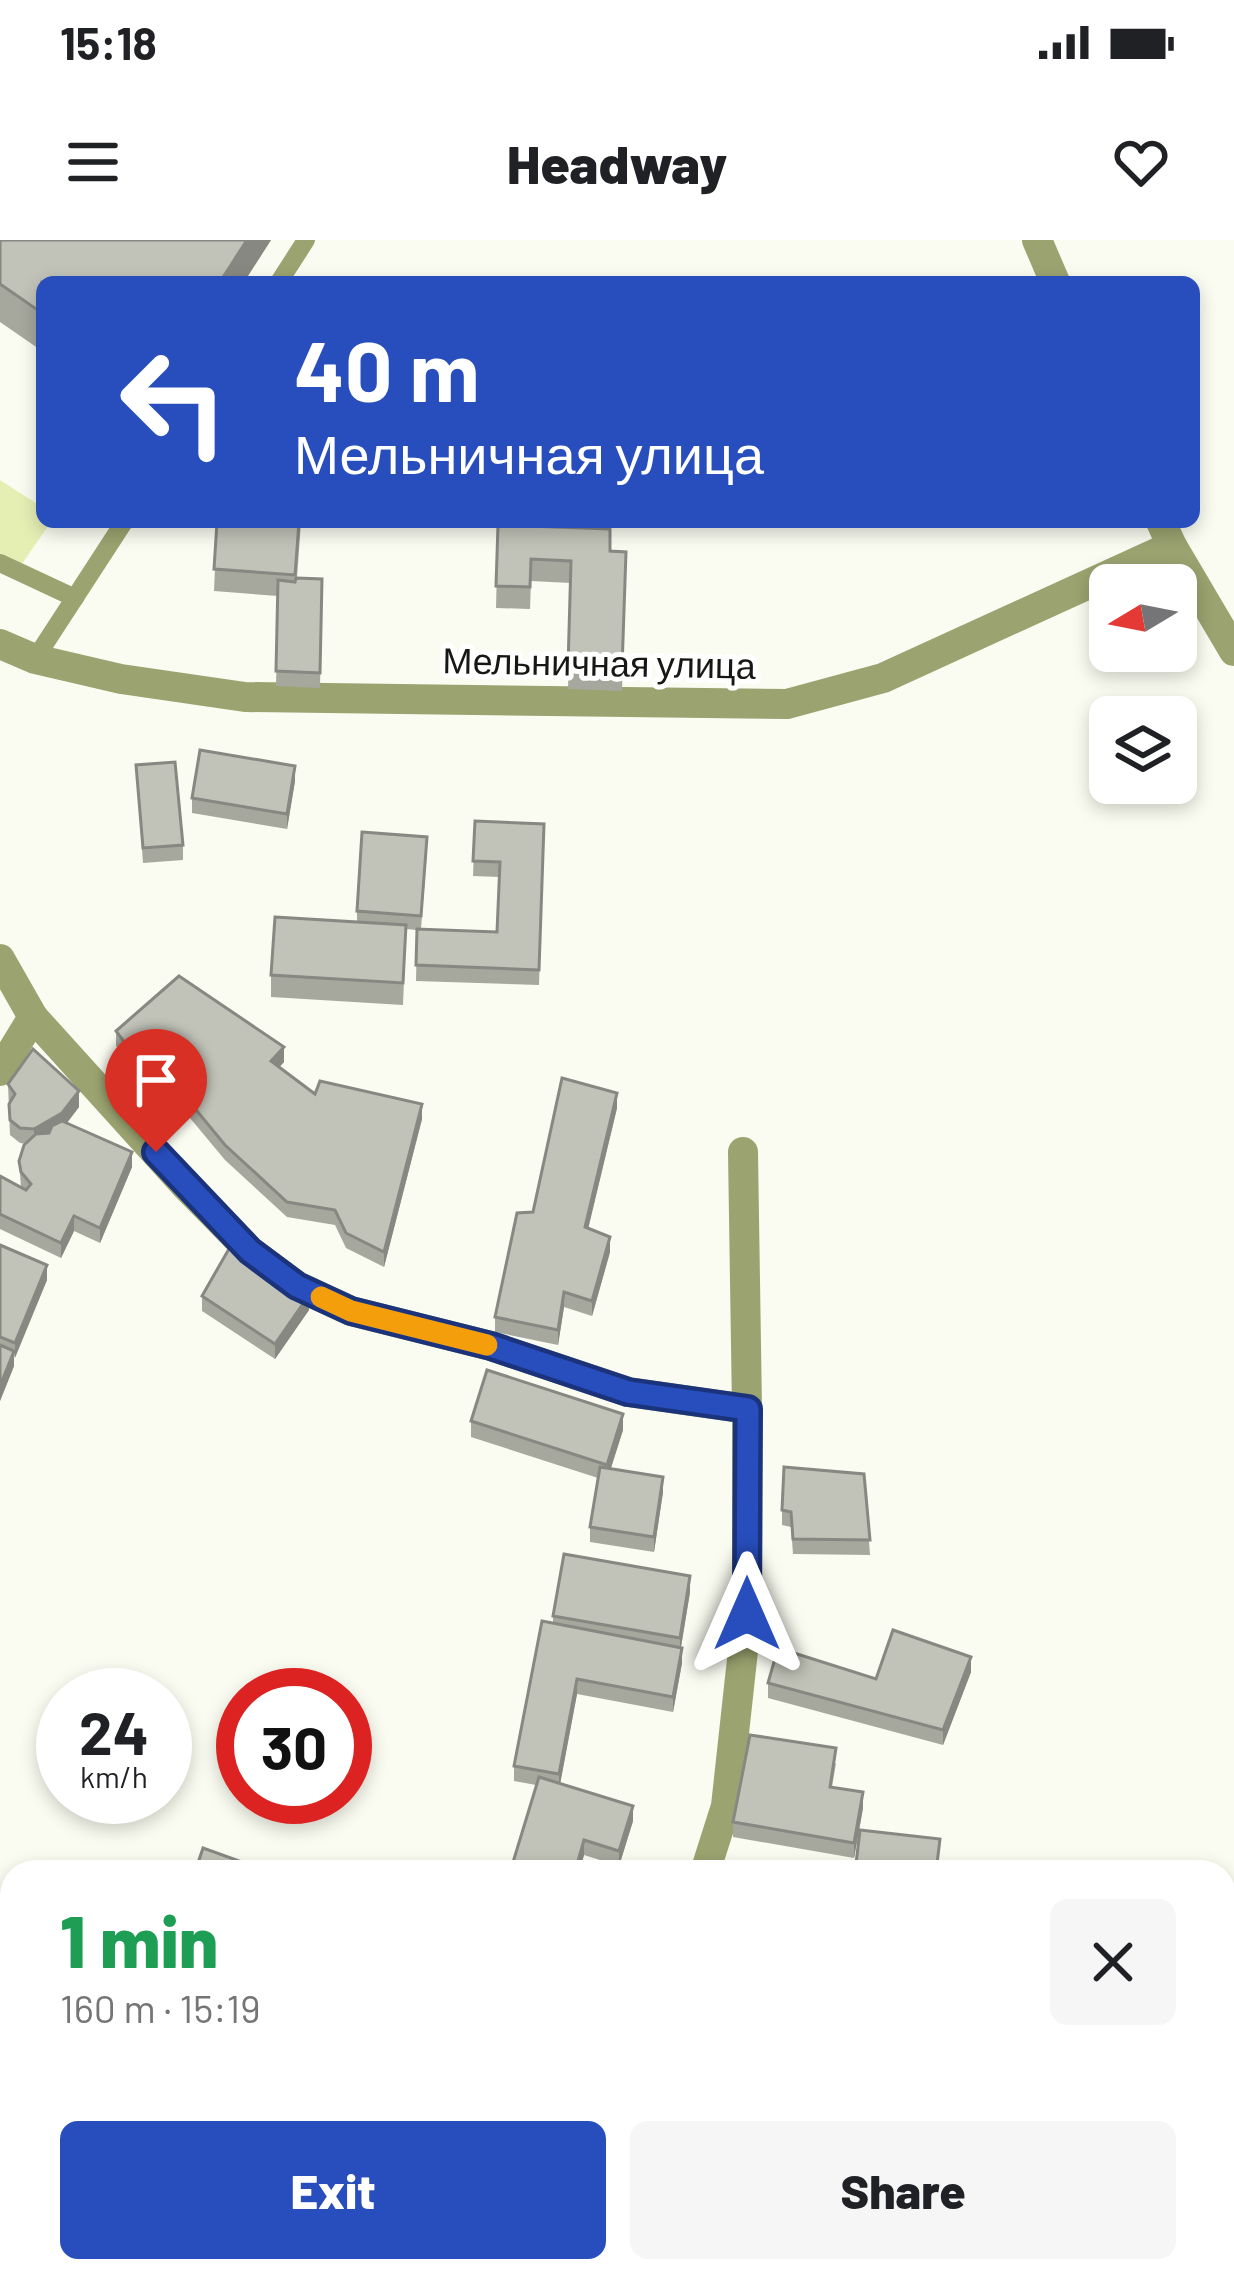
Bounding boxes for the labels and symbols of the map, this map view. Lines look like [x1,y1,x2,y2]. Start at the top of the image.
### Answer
north arrow [1089,564,1197,672]
street label: Мельничная улица [442,637,757,687]
pin [105,1029,207,1152]
position arrow [684,1551,810,1677]
speed limit sign: 30 [216,1668,372,1824]

